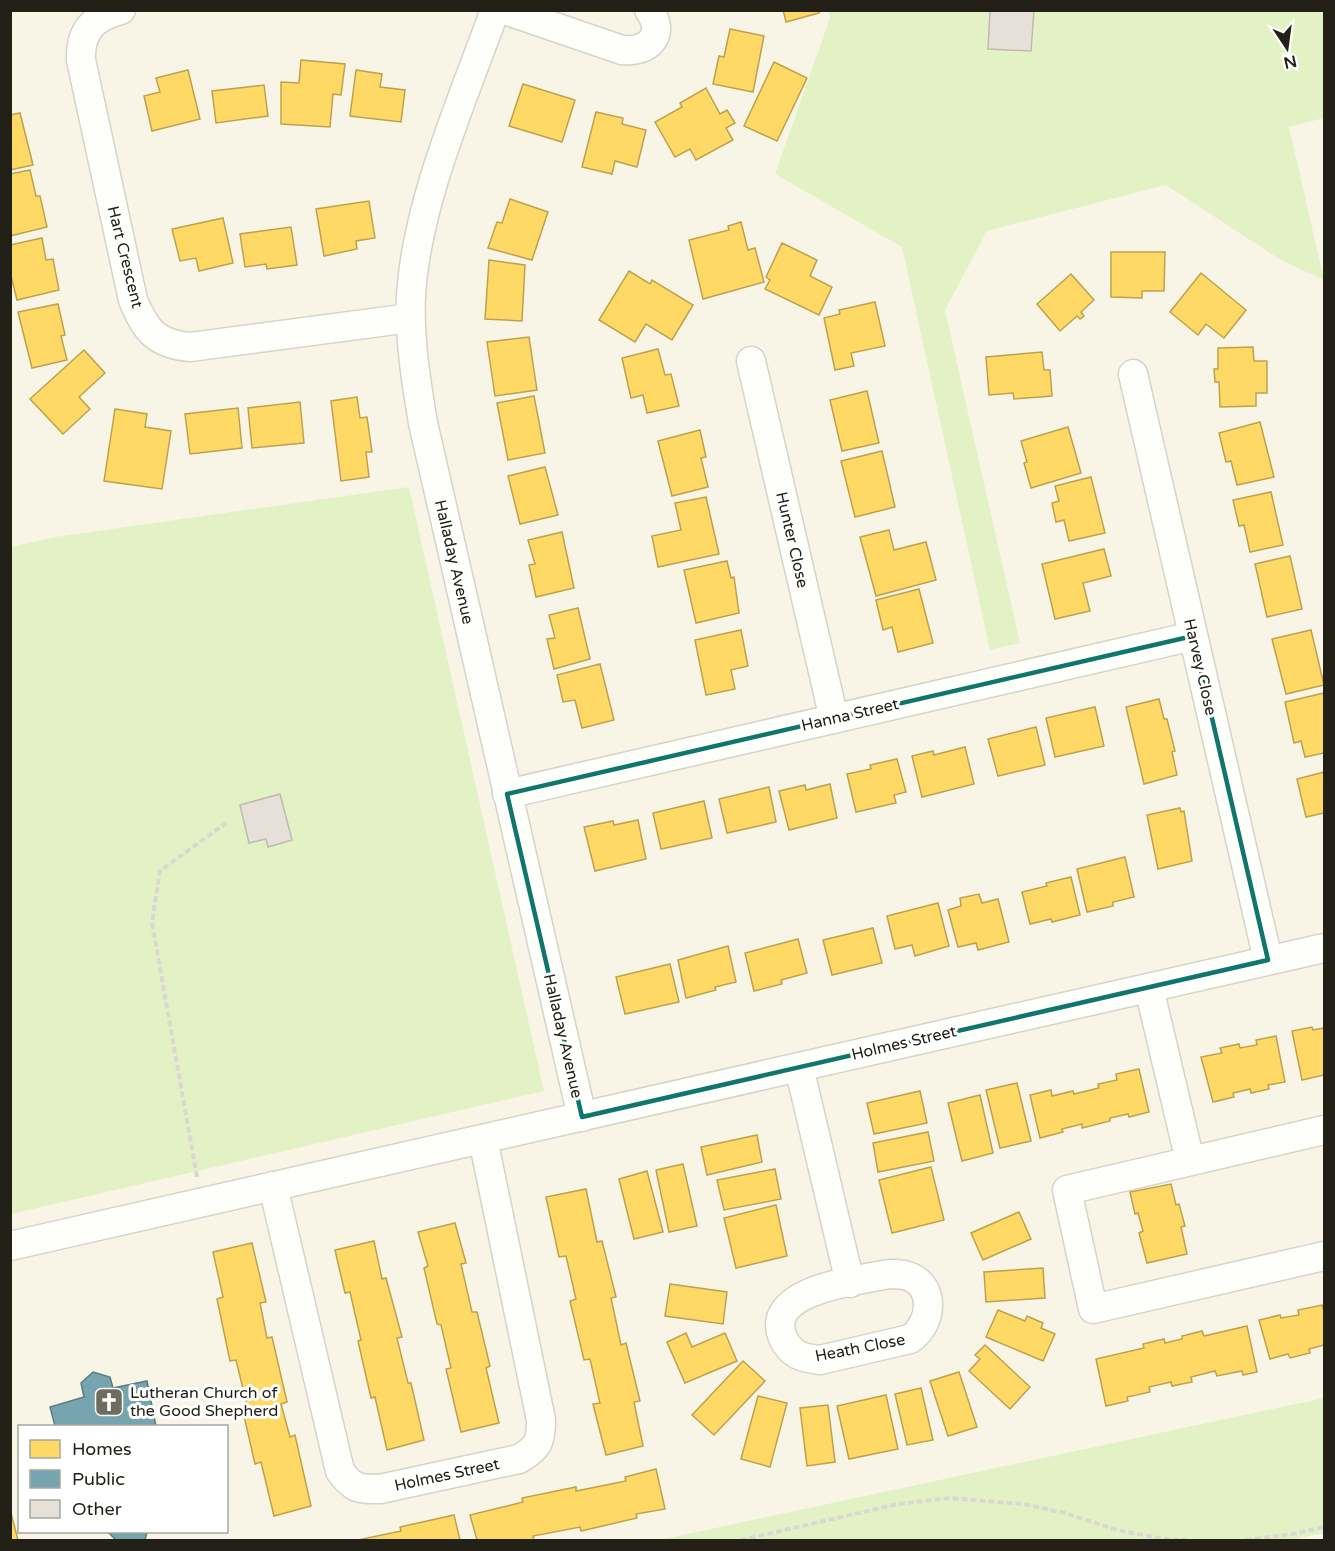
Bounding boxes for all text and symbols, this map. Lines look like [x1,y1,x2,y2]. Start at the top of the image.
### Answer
north arrow [1257,18,1317,78]
text: N [1282,50,1299,73]
street label: Hart Crescent [103,204,147,310]
street label: Hunter Close [771,490,813,590]
street label: Halladay Avenue [430,498,478,626]
street label: Harvey Close [1179,617,1221,717]
street label: Hanna Street [799,694,901,736]
street label: Halladay Avenue [539,972,587,1100]
street label: Holmes Street [850,1021,958,1065]
street label: Heath Close [813,1329,907,1367]
place label: Lutheran Church of the Good Shepherd [130,1383,278,1421]
church icon: Lutheran Church of the Good Shepherd [93,1386,125,1418]
legend [18,1425,228,1533]
text: Homes [72,1438,132,1460]
street label: Holmes Street [393,1454,501,1496]
text: Public [72,1468,125,1490]
text: Other [72,1498,122,1520]

